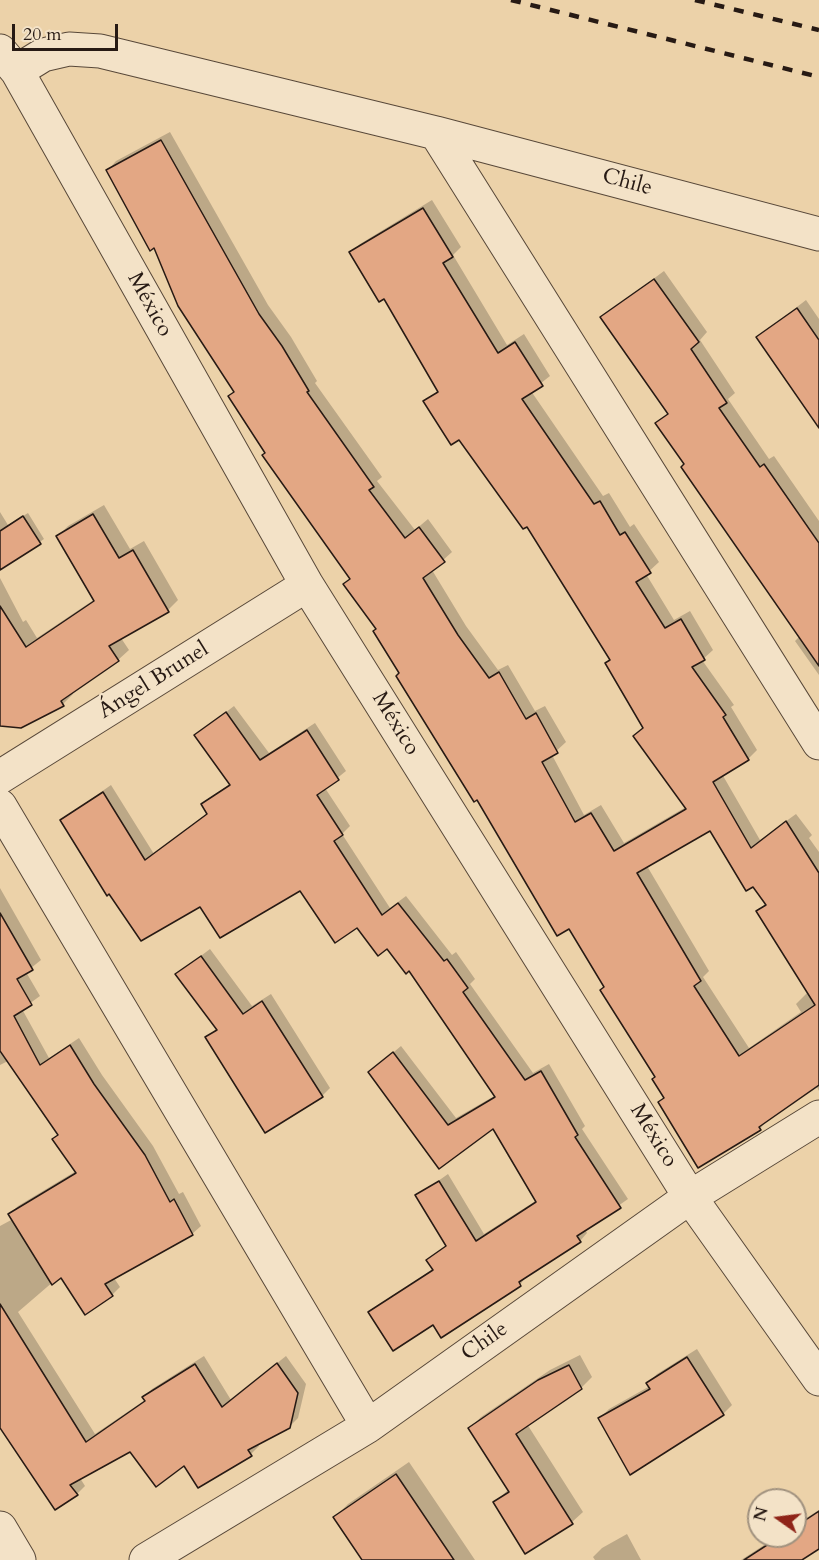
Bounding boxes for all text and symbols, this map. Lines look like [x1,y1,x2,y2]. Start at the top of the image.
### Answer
scale bar [15,12,122,50]
text: 20 m [23,22,62,47]
street label: Chile [599,164,655,202]
street label: México [121,268,177,342]
street label: Ángel Brunel [94,637,214,725]
street label: México [365,687,425,761]
street label: México [623,1099,683,1173]
street label: Chile [457,1317,513,1367]
north arrow [747,1488,807,1548]
text: N [749,1505,774,1524]

